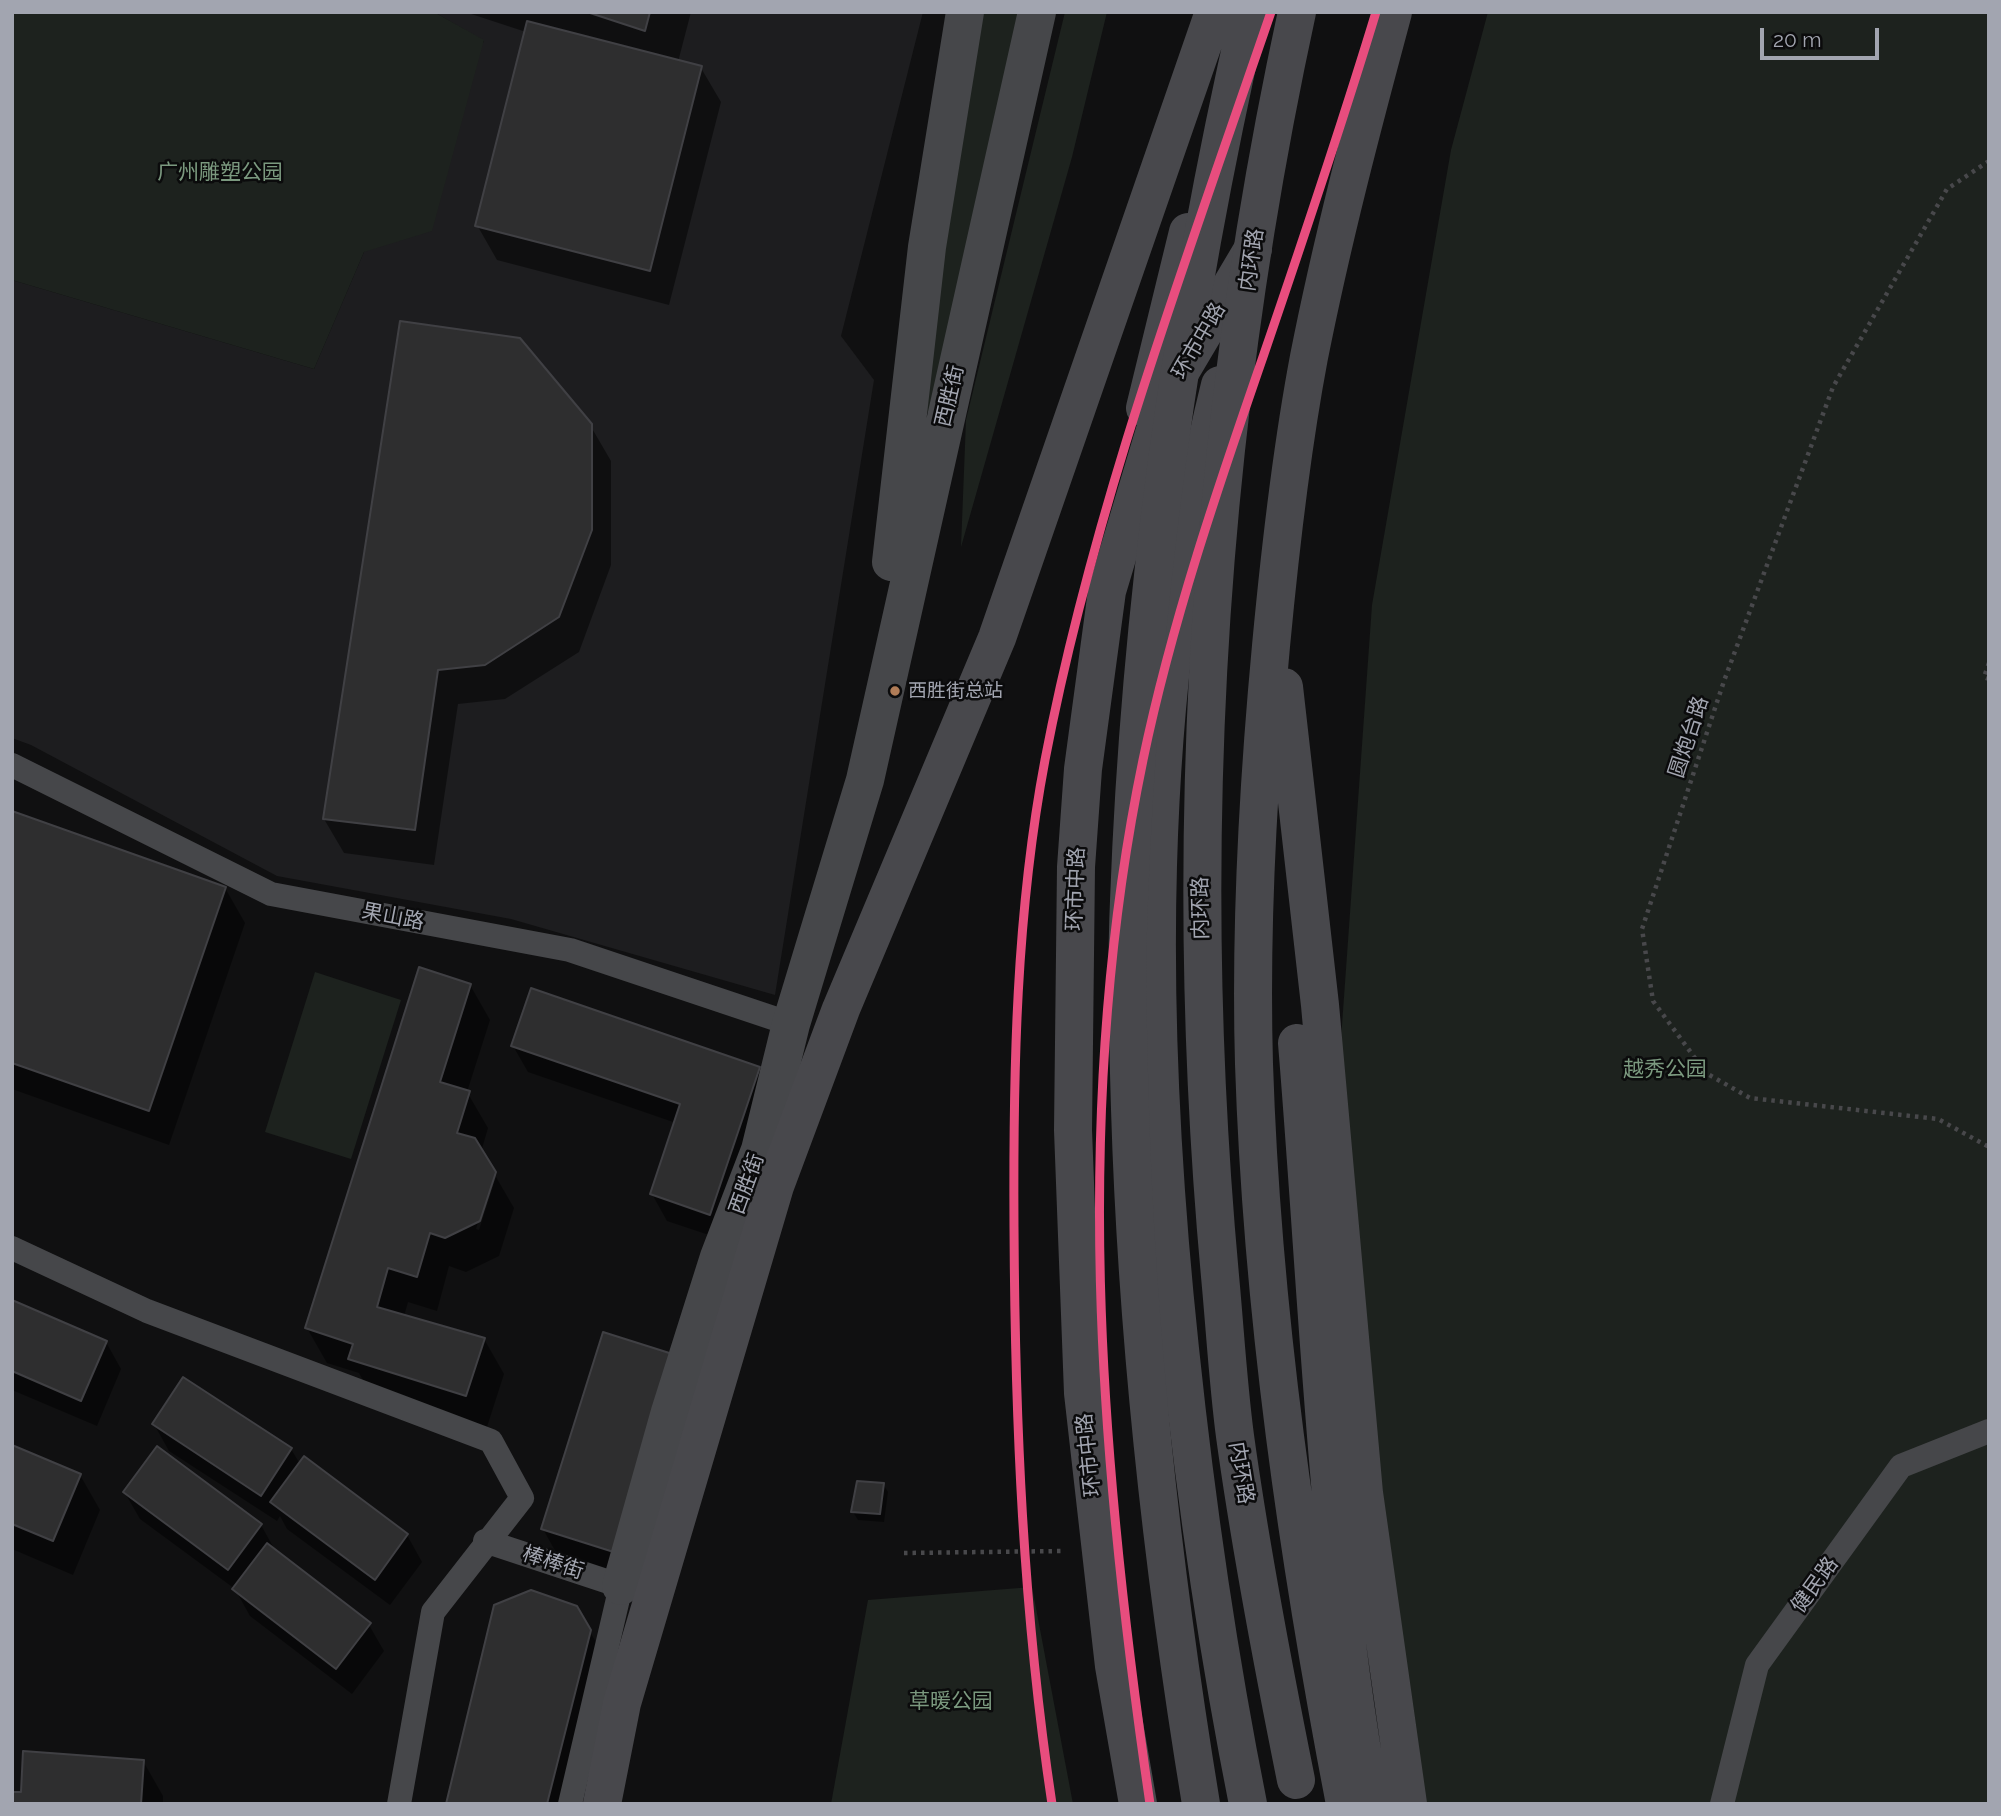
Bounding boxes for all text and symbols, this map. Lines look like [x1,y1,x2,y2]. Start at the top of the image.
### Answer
scale bar [1763,14,1882,58]
text: 20 m [1773,27,1821,52]
park label: 广州雕塑公园 [157,160,283,186]
street label: 内环路 [1235,227,1269,293]
street label: 环市中路 [1167,298,1231,384]
street label: 西胜街 [931,362,969,430]
place label: 西胜街总站 [908,680,1003,702]
marker: 西胜街总站 [888,684,902,698]
street label: 圆炮台路 [1664,693,1714,781]
street label: 环市中路 [1062,847,1090,931]
street label: 内环路 [1188,876,1214,940]
street label: 果山路 [360,899,426,935]
park label: 越秀公园 [1623,1057,1707,1083]
street label: 西胜街 [724,1150,770,1218]
street label: 环市中路 [1072,1412,1106,1498]
street label: 内环路 [1224,1440,1258,1506]
street label: 棒棒街 [519,1541,587,1585]
street label: 健民路 [1786,1552,1844,1618]
park label: 草暖公园 [909,1689,993,1715]

